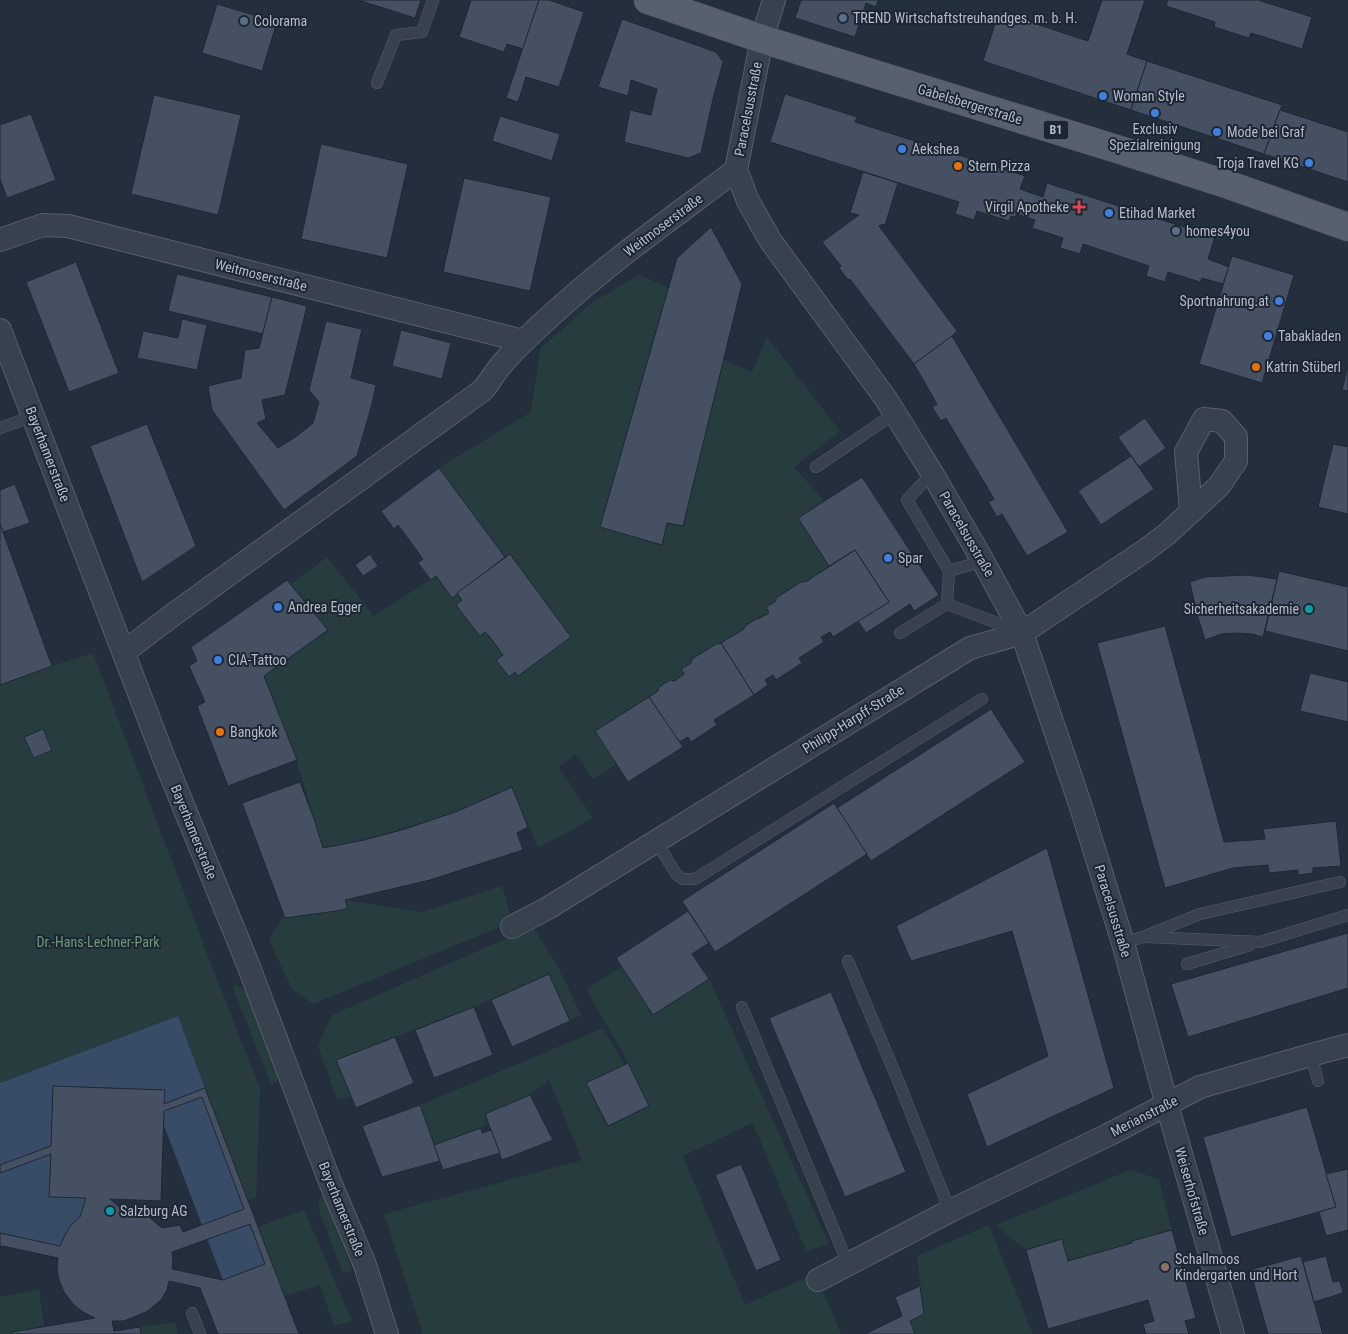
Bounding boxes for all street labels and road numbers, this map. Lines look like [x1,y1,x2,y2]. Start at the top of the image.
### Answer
street label: Paracelsusstraße [731,60,765,158]
street label: Gabelsbergerstraße [916,80,1025,128]
road number: B1 [1044,120,1068,140]
street label: Weitmoserstraße [621,190,706,260]
street label: Weitmoserstraße [213,256,309,294]
street label: Bayerhamerstraße [22,404,74,504]
street label: Paracelsusstraße [936,488,998,580]
street label: Philipp-Harpff-Straße [799,681,907,757]
street label: Bayerhamerstraße [168,782,220,882]
street label: Paracelsusstraße [1091,863,1135,960]
street label: Merianstraße [1108,1092,1181,1140]
street label: Weiserhofstraße [1172,1145,1212,1237]
street label: Bayerhamerstraße [316,1159,368,1259]

